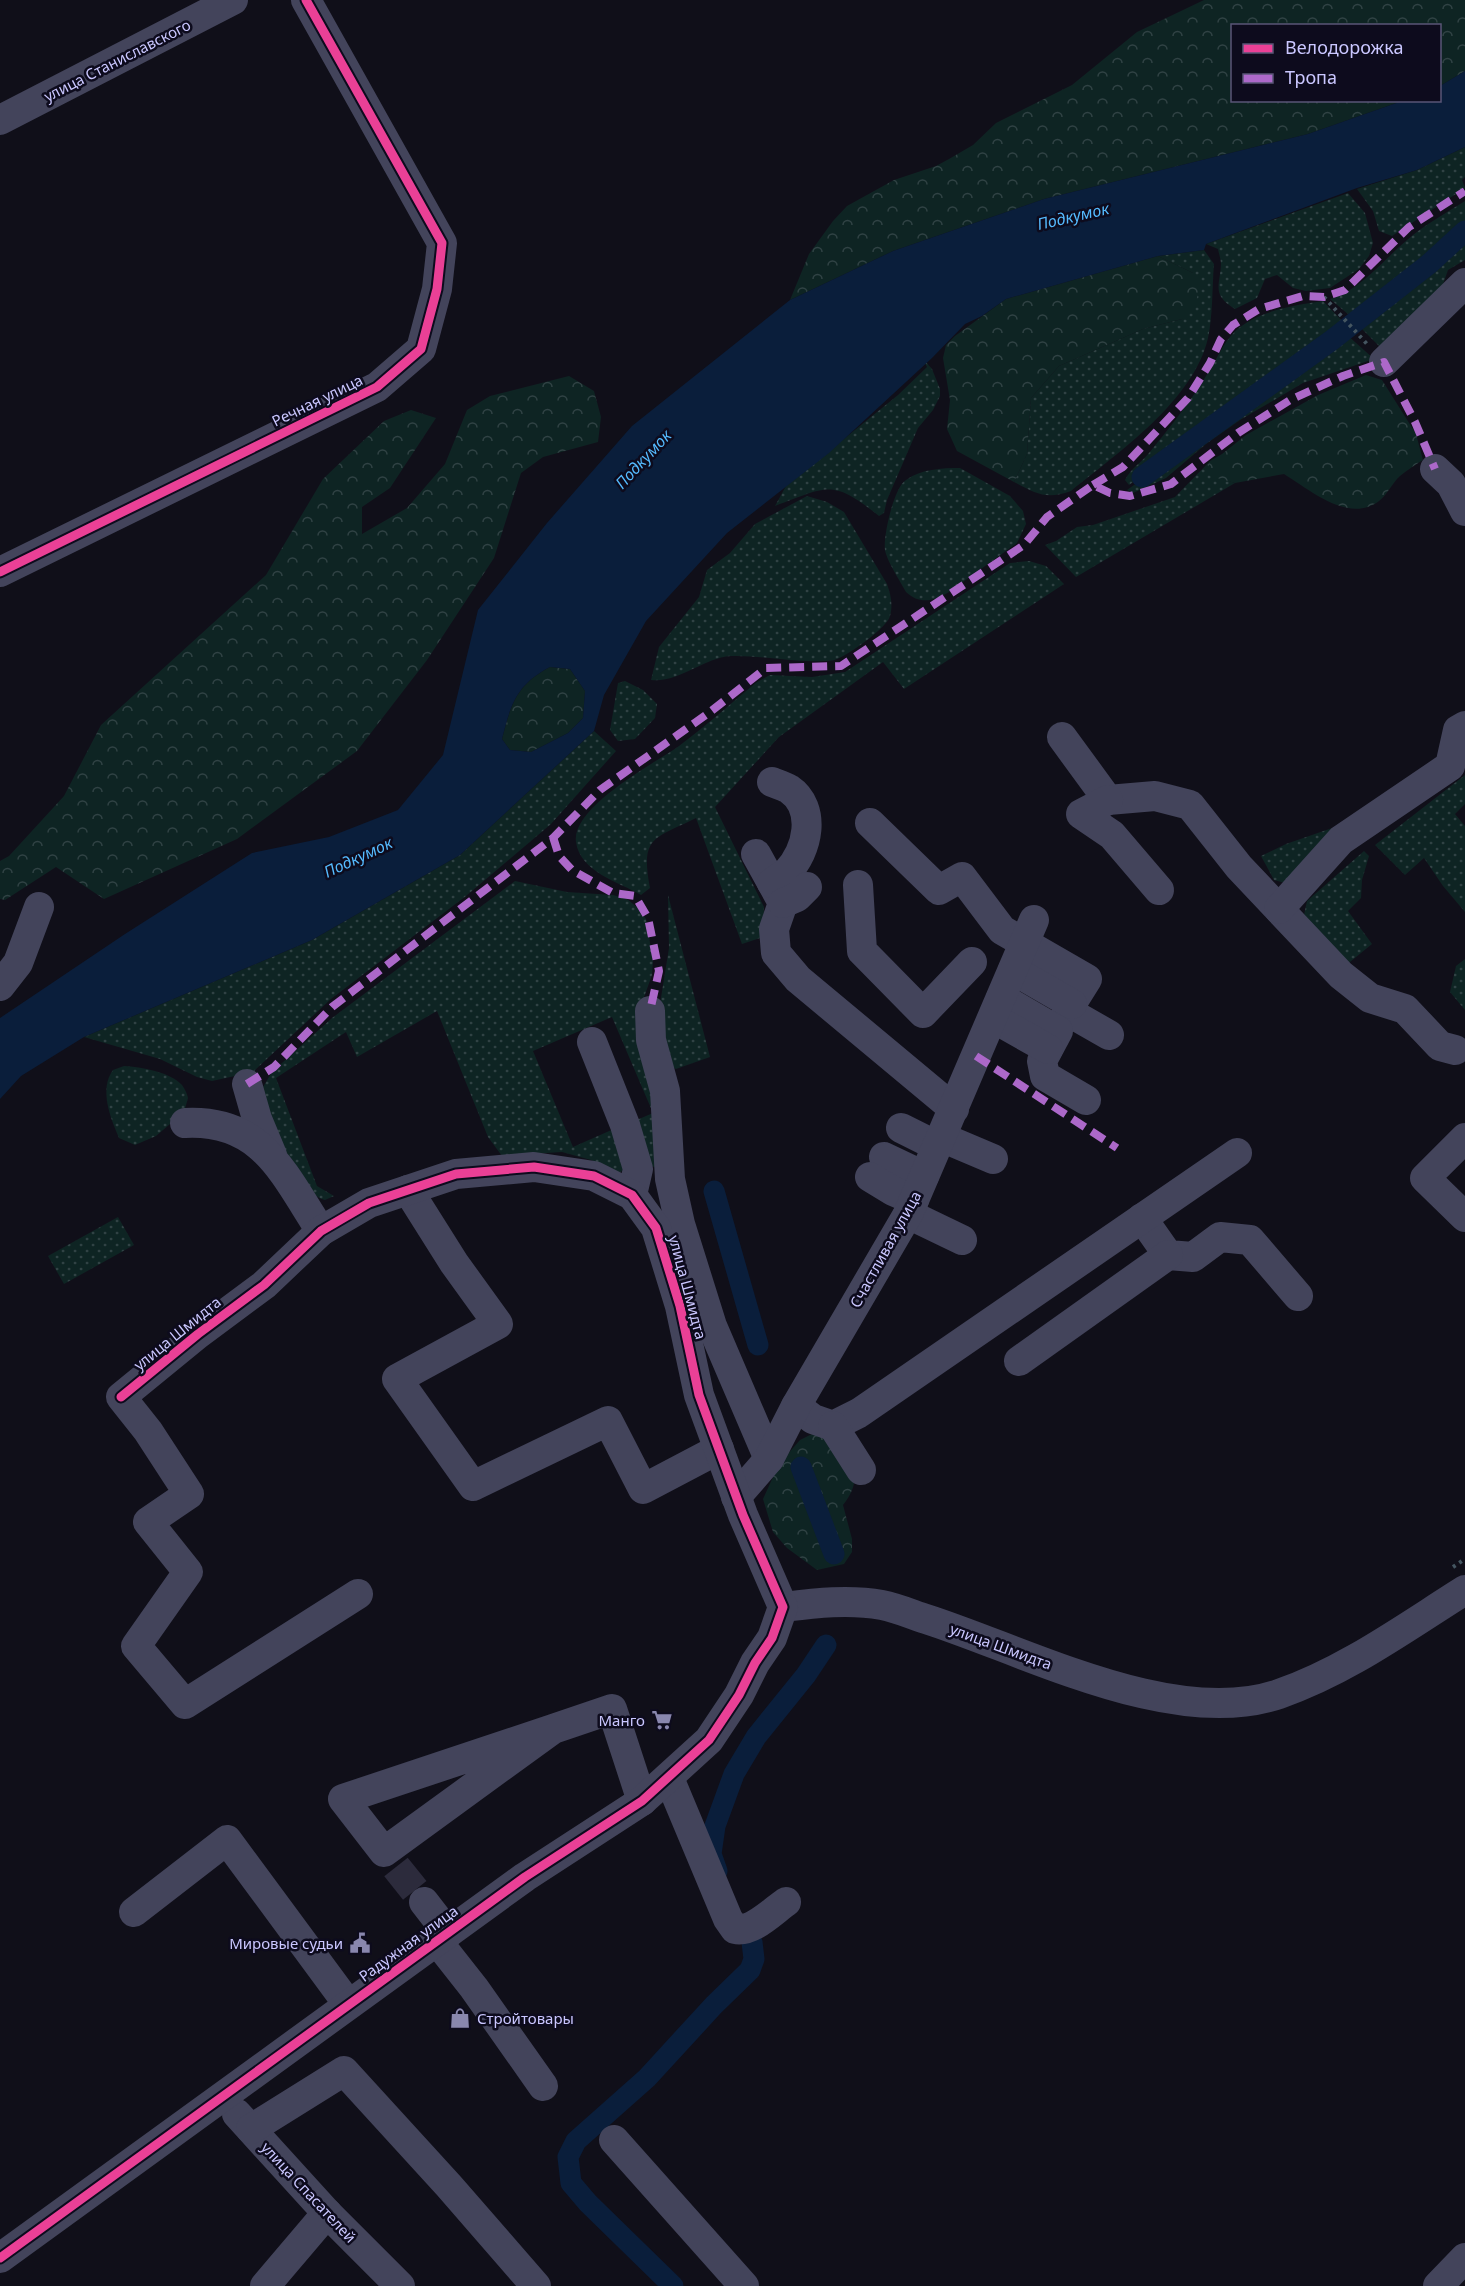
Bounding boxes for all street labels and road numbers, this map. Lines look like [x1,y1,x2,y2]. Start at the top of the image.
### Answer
street label: улица Станиславского [40,14,194,106]
street label: Речная улица [268,369,366,431]
street label: Счастливая улица [845,1187,925,1311]
street label: улица Шмидта [664,1233,712,1341]
street label: улица Шмидта [129,1292,225,1374]
street label: улица Шмидта [947,1618,1055,1674]
street label: Радужная улица [354,1900,462,1986]
street label: улица Спасателей [257,2137,361,2247]

